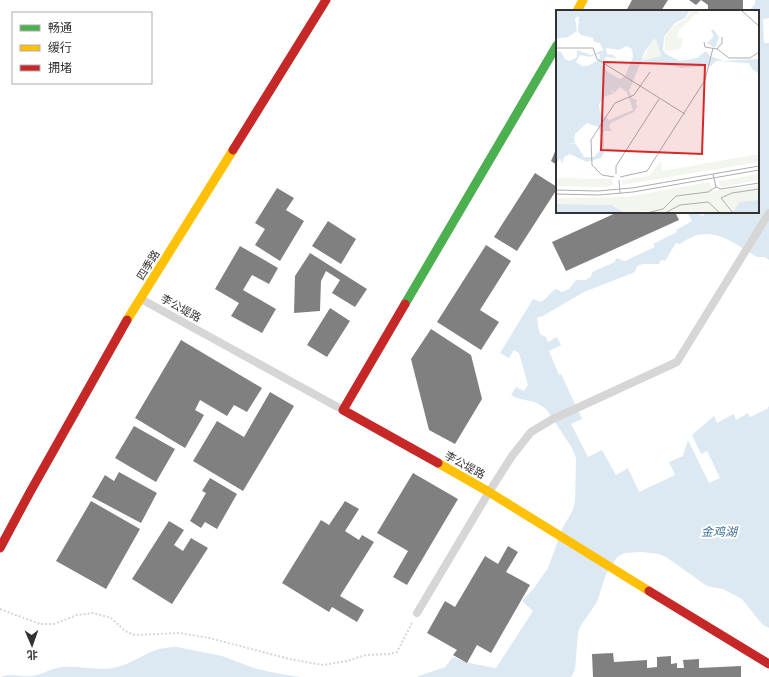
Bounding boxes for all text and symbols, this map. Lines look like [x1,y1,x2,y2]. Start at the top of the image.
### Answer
inset map [556,10,759,213]
legend [12,12,152,84]
text: 畅通 [48,19,72,36]
text: 缓行 [48,39,72,56]
text: 拥堵 [48,59,72,76]
street label: 四季路 [132,247,163,283]
street label: 李公堤路 [158,290,204,325]
street label: 李公堤路 [442,447,488,482]
water label: 金鸡湖 [701,523,739,540]
north arrow [12,625,52,665]
text: 北 [27,648,38,663]

